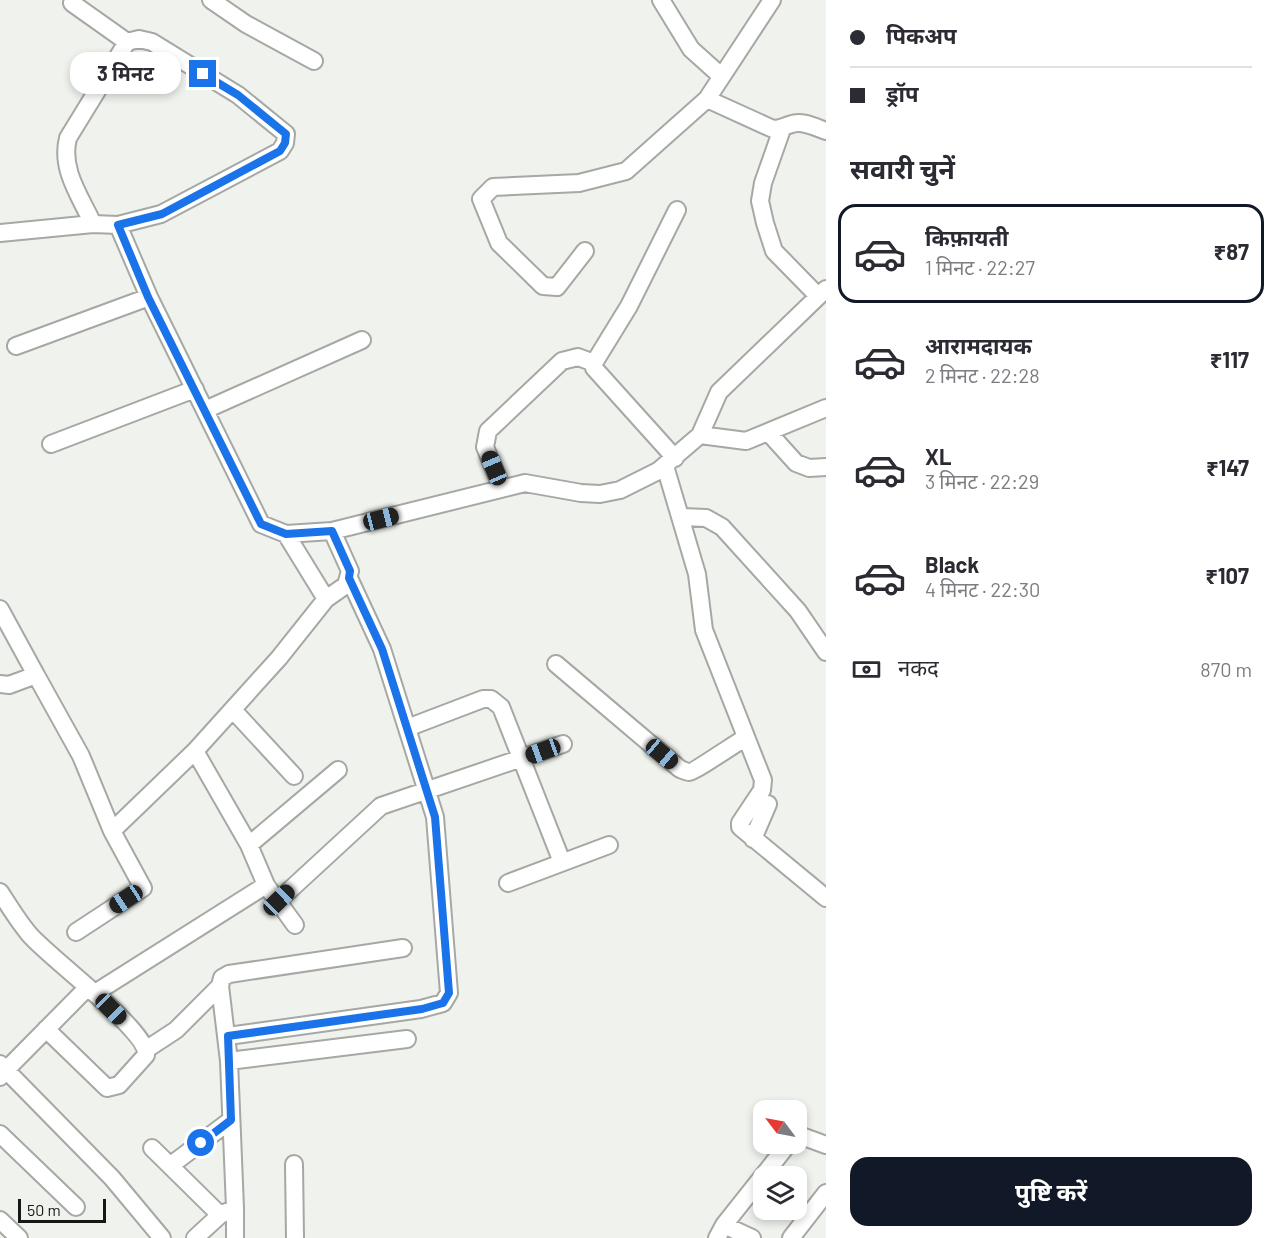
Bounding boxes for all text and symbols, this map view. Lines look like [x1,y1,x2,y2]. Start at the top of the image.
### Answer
text: पिकअप [886,22,957,48]
callout: 3 मिनट [71,53,182,95]
route end [189,60,216,87]
text: 3 मिनट [97,61,154,85]
text: ड्रॉप [886,80,919,106]
text: सवारी चुनें [850,152,955,184]
text: किफ़ायती [925,224,1009,250]
icon: car [853,227,907,281]
text: ₹87 [1214,238,1249,264]
text: 1 मिनट · 22:27 [925,255,1035,279]
text: आरामदायक [925,332,1032,358]
icon: car [853,335,907,389]
text: ₹117 [1210,346,1249,372]
text: 2 मिनट · 22:28 [925,363,1040,387]
icon: car [853,443,907,497]
text: XL [925,443,951,469]
car [479,448,509,488]
text: ₹147 [1206,454,1249,480]
text: 3 मिनट · 22:29 [925,469,1039,493]
car [361,506,401,532]
icon: car [853,551,907,605]
text: Black [925,551,979,577]
text: ₹107 [1205,562,1249,588]
text: 4 मिनट · 22:30 [925,577,1040,601]
icon: cash [850,653,883,686]
text: नकद [898,654,939,680]
text: 870 m [1200,657,1252,681]
car [523,736,563,766]
car [642,736,682,772]
car [260,881,298,919]
car [106,882,146,916]
car [92,990,130,1028]
north arrow [753,1100,807,1154]
map controls [753,1100,807,1220]
route start [187,1129,214,1156]
button: पुष्टि करें [850,1157,1252,1226]
button: layers [753,1166,807,1220]
scale bar [18,1196,106,1224]
text: 50 m [27,1200,61,1219]

